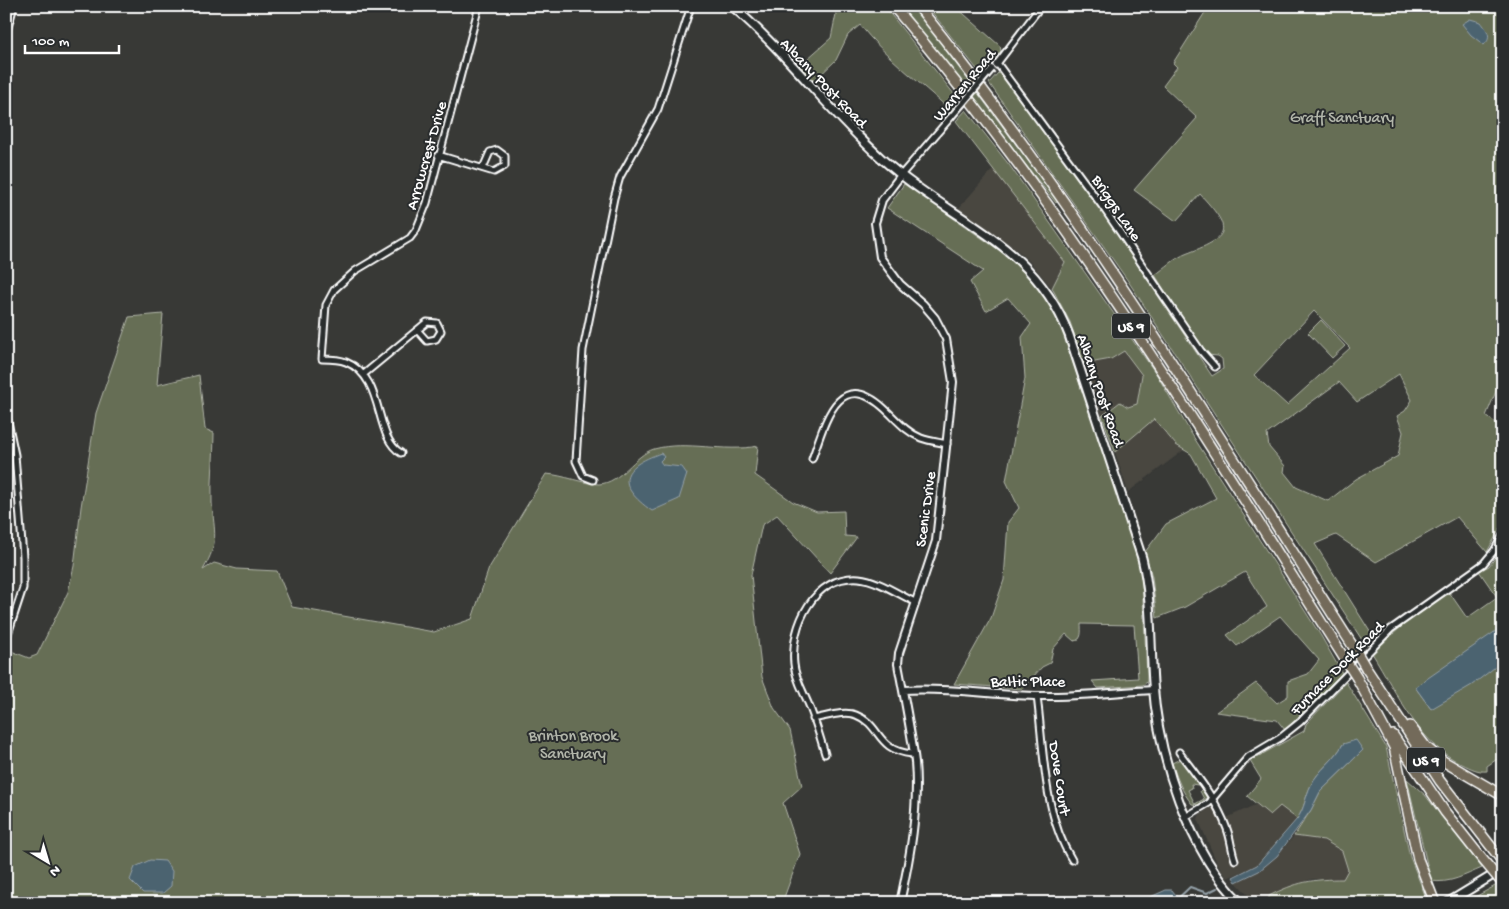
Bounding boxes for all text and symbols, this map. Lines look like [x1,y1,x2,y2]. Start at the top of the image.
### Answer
scale bar [25,22,119,54]
text: 100 m [31,33,70,51]
street label: Albany Post Road [775,35,871,135]
street label: Warren Road [930,45,1002,126]
street label: Arrowcrest Drive [404,99,453,212]
park label: Graff Sanctuary [1290,110,1394,129]
street label: Briggs Lane [1085,171,1145,246]
road number: US 9 [1112,314,1150,338]
street label: Albany Post Road [1071,332,1127,451]
street label: Scenic Drive [913,470,942,549]
street label: Furnace Dock Road [1287,617,1391,721]
street label: Baltic Place [990,674,1066,693]
park label: Brinton Brook Sanctuary [528,728,619,765]
street label: Dove Court [1042,739,1073,818]
road number: US 9 [1407,748,1445,772]
north arrow [22,836,72,886]
text: N [46,861,63,880]

